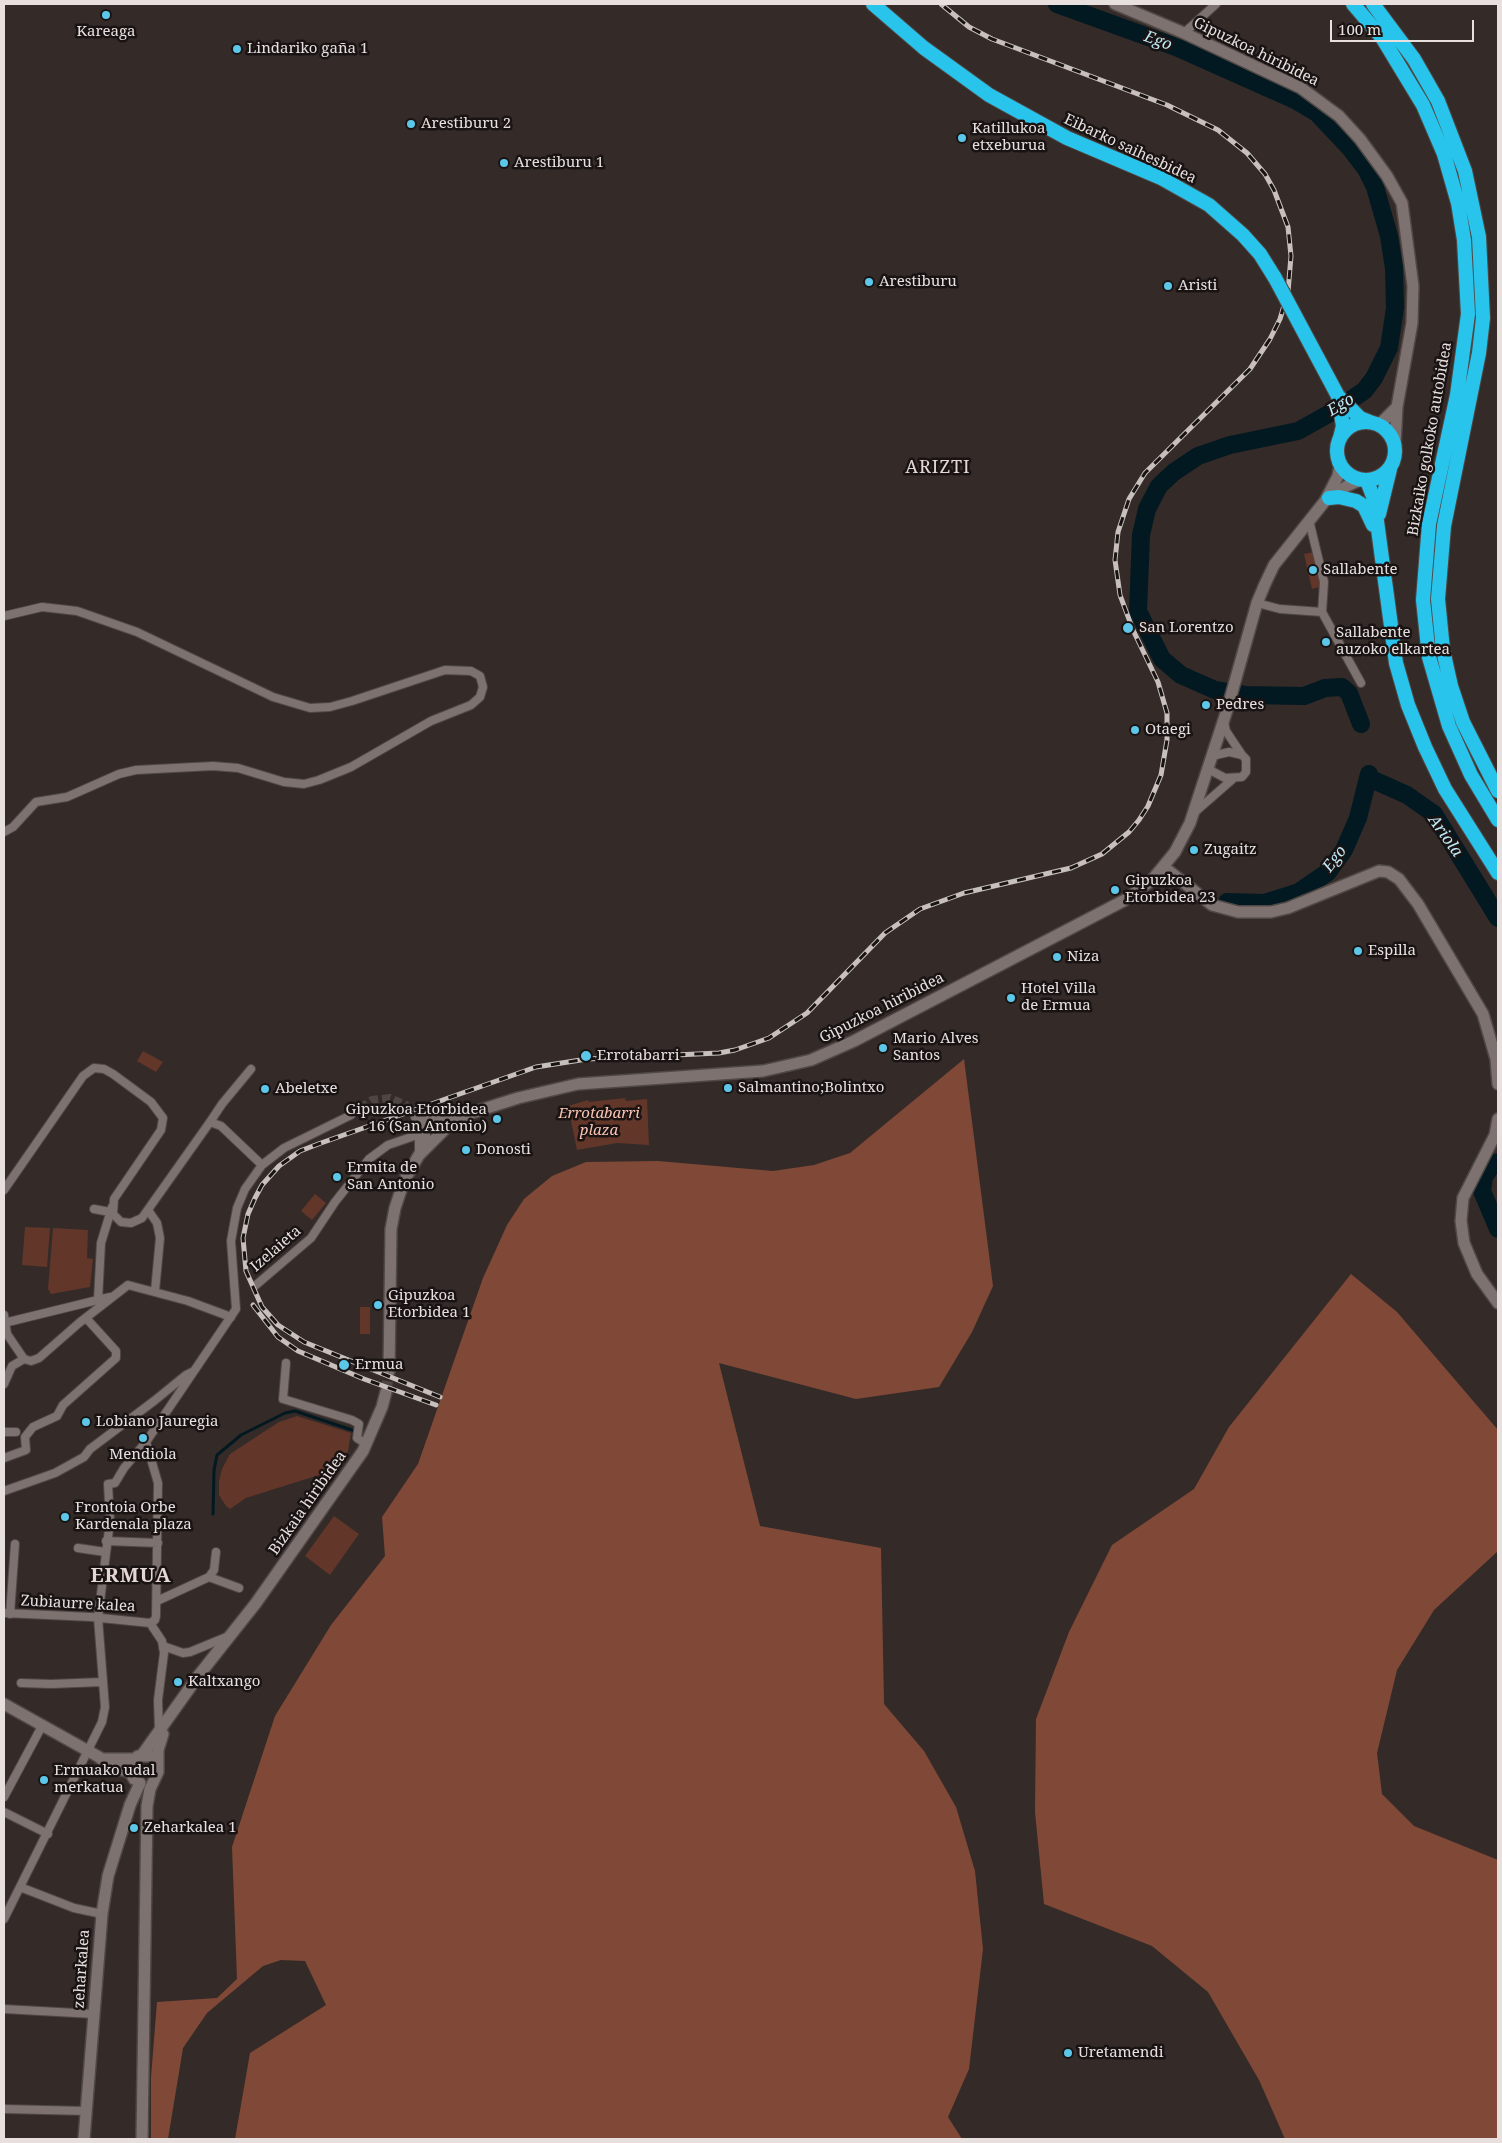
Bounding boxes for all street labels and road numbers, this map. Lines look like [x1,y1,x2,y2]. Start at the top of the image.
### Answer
street label: Gipuzkoa hiribidea [1190,14,1322,90]
street label: Eibarko saihesbidea [1061,110,1199,188]
street label: Bizkaiko golkoko autobidea [1404,341,1456,537]
street label: Gipuzkoa hiribidea [817,969,947,1047]
street label: Izelaieta [247,1222,305,1276]
street label: Bizkaia hiribidea [265,1448,351,1558]
street label: Zubiaurre kalea [20,1592,136,1616]
street label: zeharkalea [70,1929,94,2009]

